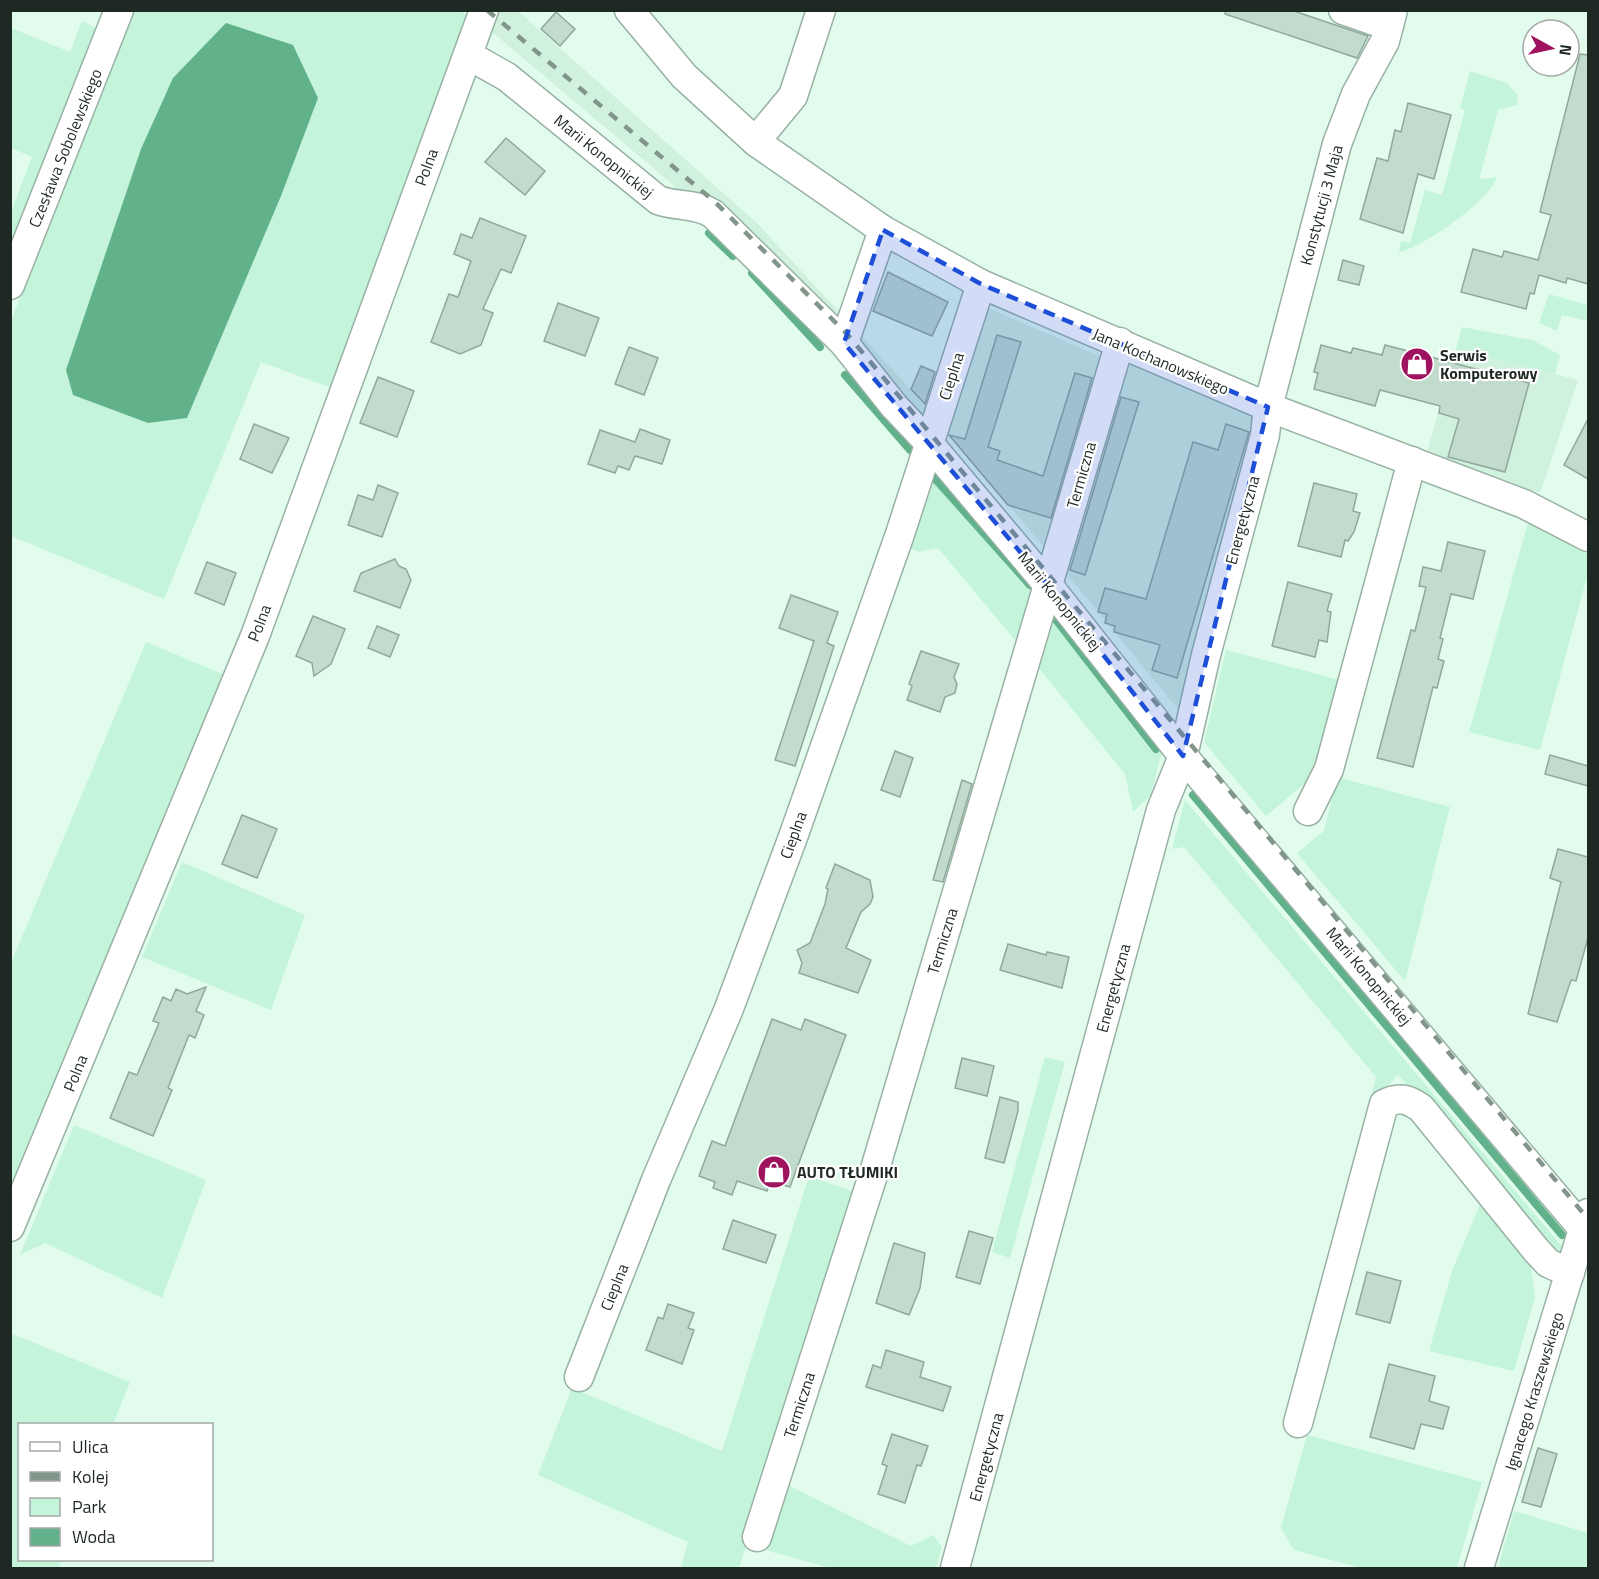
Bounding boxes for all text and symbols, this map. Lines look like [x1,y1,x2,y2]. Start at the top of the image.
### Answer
north arrow [1521,18,1581,78]
text: N [1553,43,1579,57]
street label: Czesława Sobolewskiego [22,65,108,231]
street label: Marii Konopnickiej [549,108,659,204]
street label: Konstytucji 3 Maja [1293,142,1349,268]
street label: Polna [408,145,444,189]
street label: Jana Kochanowskiego [1089,321,1233,401]
place label: Serwis Komputerowy [1440,343,1538,385]
shop icon: Serwis Komputerowy [1399,346,1435,382]
street label: Cieplna [932,349,970,403]
street label: Termiczna [1060,439,1102,511]
street label: Energetyczna [1219,473,1265,567]
street label: Marii Konopnickiej [1012,546,1108,656]
street label: Polna [241,601,277,645]
street label: Cieplna [773,808,813,862]
street label: Termiczna [921,905,963,977]
street label: Marii Konopnickiej [1321,922,1417,1030]
street label: Energetyczna [1090,941,1136,1035]
street label: Polna [57,1051,93,1095]
shop icon: AUTO TŁUMIKI [756,1154,792,1190]
place label: AUTO TŁUMIKI [797,1160,898,1184]
street label: Cieplna [594,1260,634,1314]
street label: Ignacego Kraszewskiego [1498,1309,1570,1473]
street label: Termiczna [777,1369,821,1441]
street label: Energetyczna [963,1410,1009,1504]
legend [18,1423,213,1561]
text: Ulica [72,1433,109,1460]
text: Kolej [72,1463,109,1490]
text: Park [72,1493,107,1520]
text: Woda [72,1523,116,1550]

